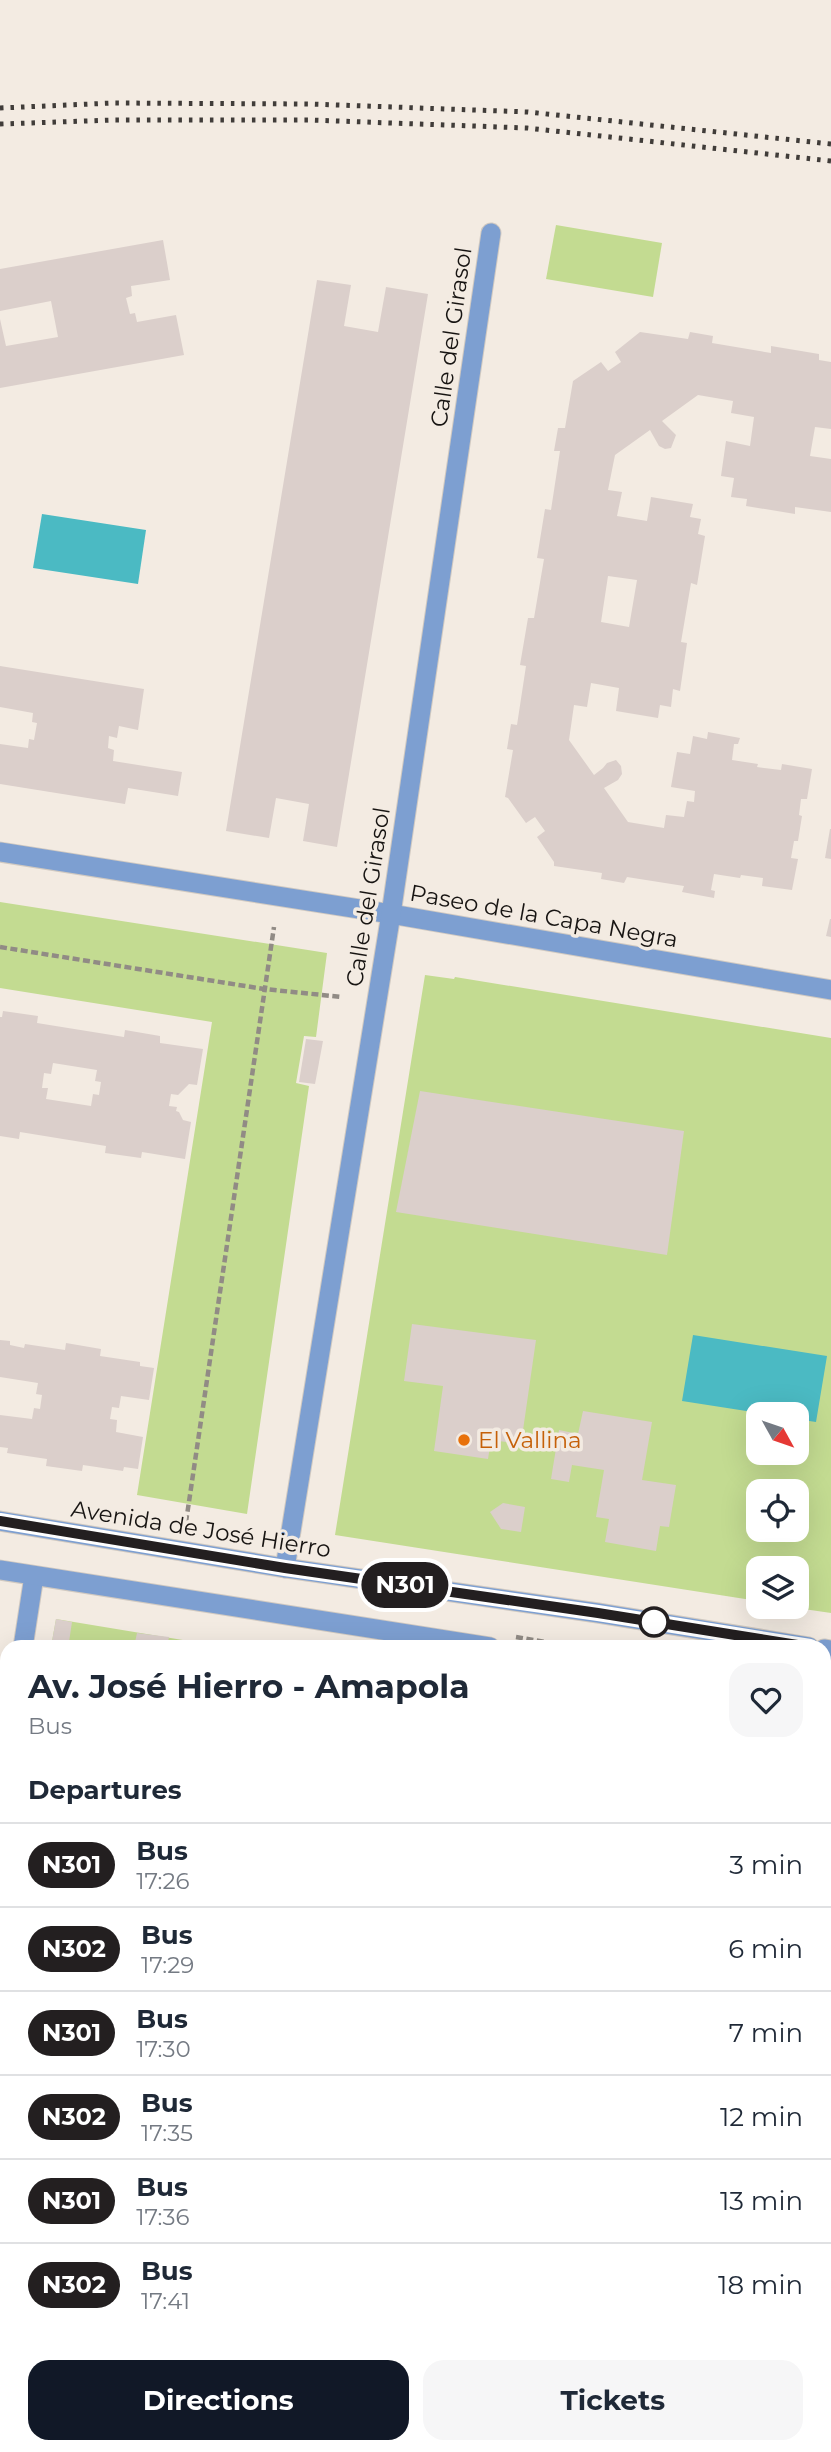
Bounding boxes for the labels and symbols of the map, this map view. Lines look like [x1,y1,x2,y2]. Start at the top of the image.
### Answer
street label: Calle del Girasol [425,245,477,429]
street label: Calle del Girasol [340,805,396,989]
street label: Paseo de la Capa Negra [408,879,680,953]
north arrow [746,1402,808,1465]
place label: El Vallina [478,1426,582,1454]
marker: El Vallina [456,1432,472,1448]
street label: Avenida de José Hierro [69,1495,333,1563]
line badge: N301 [356,1562,454,1608]
unlabelled marker [639,1607,669,1637]

